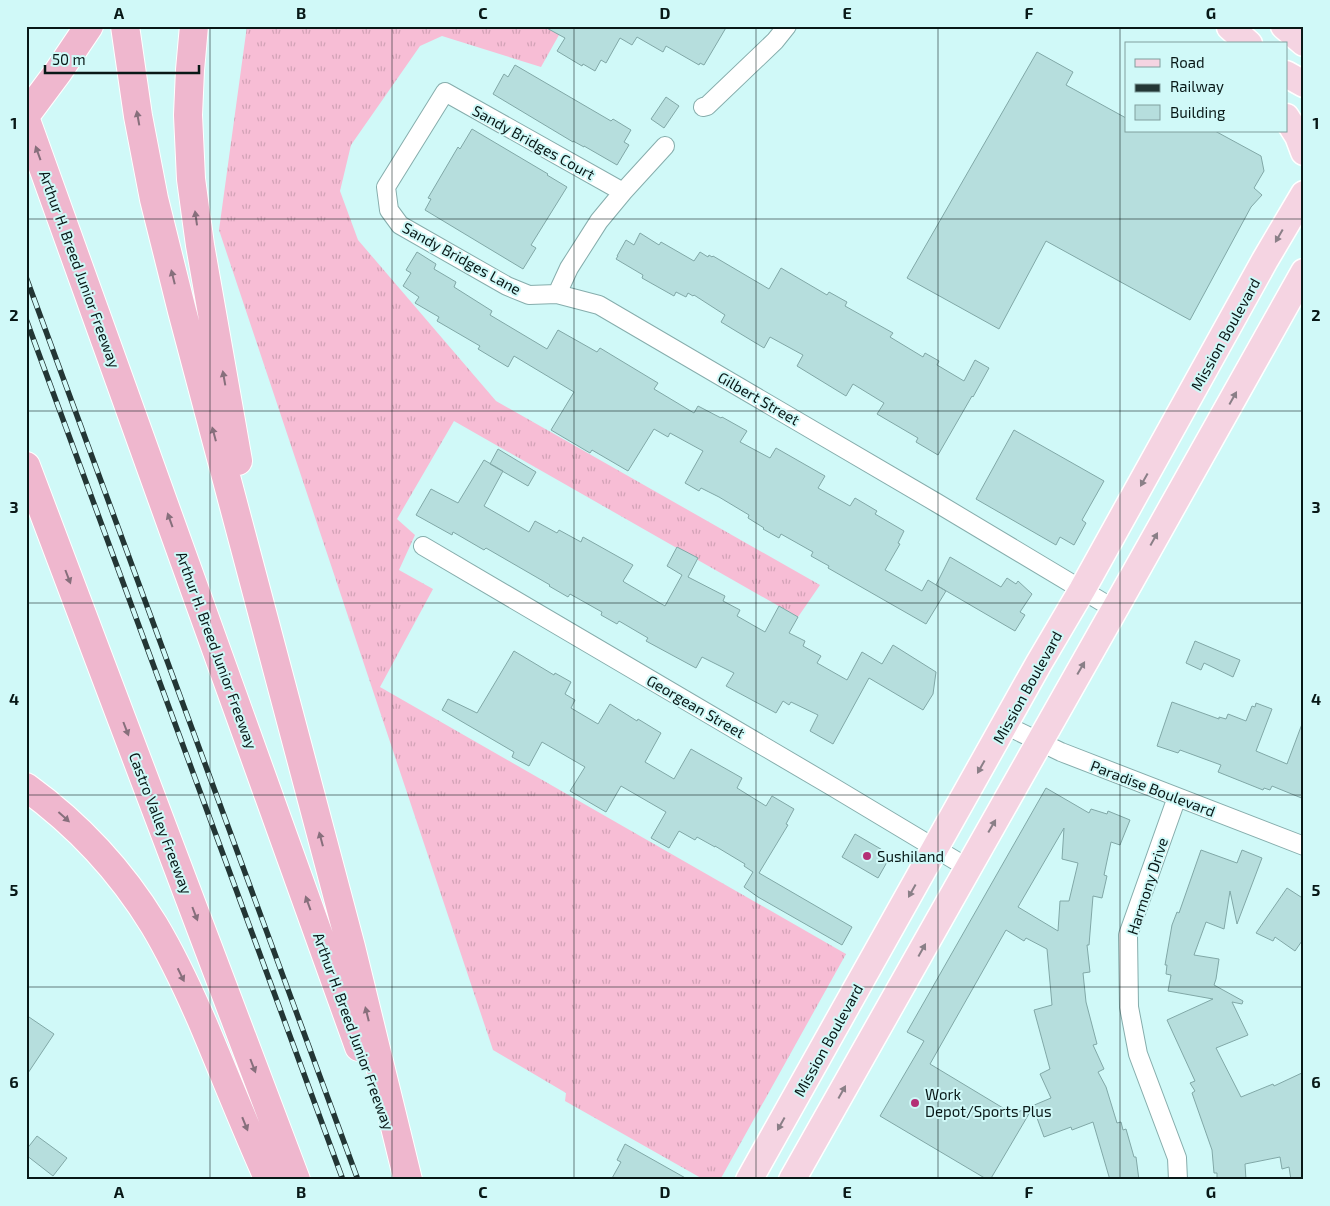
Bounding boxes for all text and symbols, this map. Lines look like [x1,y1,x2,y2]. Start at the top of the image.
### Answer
text: A [114,3,125,22]
text: B [296,3,306,22]
text: C [478,3,488,22]
text: D [660,3,671,22]
text: E [842,3,852,22]
text: F [1025,3,1034,22]
text: G [1206,3,1216,22]
scale bar [45,42,199,74]
legend [1125,42,1288,132]
text: 50 m [52,50,86,68]
text: Road [1170,53,1205,71]
text: Railway [1170,77,1224,95]
street label: Sandy Bridges Court [470,101,599,183]
text: Building [1170,103,1226,121]
one-way arrow [134,110,142,126]
text: 1 [11,113,17,132]
text: 1 [1313,113,1319,132]
one-way arrow [34,145,41,160]
street label: Arthur H. Breed Junior Freeway [36,168,124,370]
one-way arrow [192,209,200,225]
street label: Sandy Bridges Lane [400,218,524,298]
one-way arrow [1274,230,1283,243]
one-way arrow [169,269,177,284]
street label: Mission Boulevard [1187,275,1263,393]
text: 2 [9,305,19,324]
text: 2 [1311,305,1321,324]
street label: Gilbert Street [715,367,803,429]
one-way arrow [219,370,227,386]
one-way arrow [1229,391,1238,404]
one-way arrow [210,426,218,441]
one-way arrow [1140,473,1148,487]
text: 3 [9,497,19,516]
text: 3 [1311,497,1321,516]
one-way arrow [166,512,173,527]
one-way arrow [1150,532,1158,547]
street label: Arthur H. Breed Junior Freeway [173,549,261,751]
one-way arrow [65,570,73,584]
street label: Mission Boulevard [989,628,1065,746]
one-way arrow [1076,662,1085,675]
street label: Georgean Street [644,671,749,742]
text: 4 [9,689,19,708]
text: 4 [1311,689,1321,708]
one-way arrow [122,722,130,737]
street label: Castro Valley Freeway [126,750,196,897]
street label: Paradise Boulevard [1088,756,1218,820]
one-way arrow [977,760,985,775]
one-way arrow [58,811,70,823]
one-way arrow [987,819,996,832]
one-way arrow [317,832,325,847]
street label: Harmony Drive [1123,835,1171,937]
place label: Sushiland [877,847,944,865]
marker: Sushiland [861,850,873,862]
text: 5 [10,880,19,899]
text: 5 [1312,880,1321,899]
one-way arrow [908,884,916,898]
one-way arrow [304,895,312,910]
one-way arrow [192,906,199,921]
street label: Arthur H. Breed Junior Freeway [310,930,398,1132]
one-way arrow [918,943,926,958]
one-way arrow [177,968,185,982]
street label: Mission Boulevard [790,981,866,1099]
one-way arrow [363,1006,371,1021]
one-way arrow [249,1059,257,1073]
text: 6 [9,1072,19,1091]
text: 6 [1311,1072,1321,1091]
one-way arrow [838,1084,846,1099]
place label: Work Depot/Sports Plus [925,1085,1052,1120]
marker: Work Depot/Sports Plus [909,1097,921,1109]
one-way arrow [241,1117,249,1131]
one-way arrow [776,1117,785,1131]
text: A [114,1182,125,1201]
text: B [296,1182,306,1201]
text: C [478,1182,488,1201]
text: D [660,1182,671,1201]
text: E [842,1182,852,1201]
text: F [1025,1182,1034,1201]
text: G [1206,1182,1216,1201]

